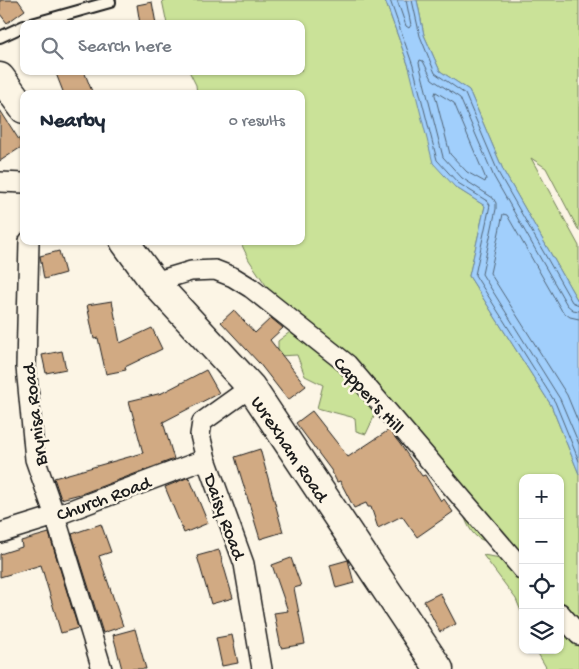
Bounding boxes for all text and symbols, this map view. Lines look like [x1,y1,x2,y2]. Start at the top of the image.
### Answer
search box [20,20,305,75]
icon: search [38,34,66,62]
text: Search here [78,36,172,59]
text: Nearby [40,110,105,135]
text: 0 results [229,113,285,132]
street label: Capper's Hill [327,353,408,440]
street label: Brynisa Road [19,360,54,468]
street label: Wrexham Road [244,393,333,509]
street label: Daisy Road [196,469,249,565]
street label: Church Road [54,472,156,528]
map controls [519,474,564,654]
button: + [519,474,564,519]
button: − [519,519,564,564]
button: locate [519,564,564,609]
button: layers [519,609,564,654]

